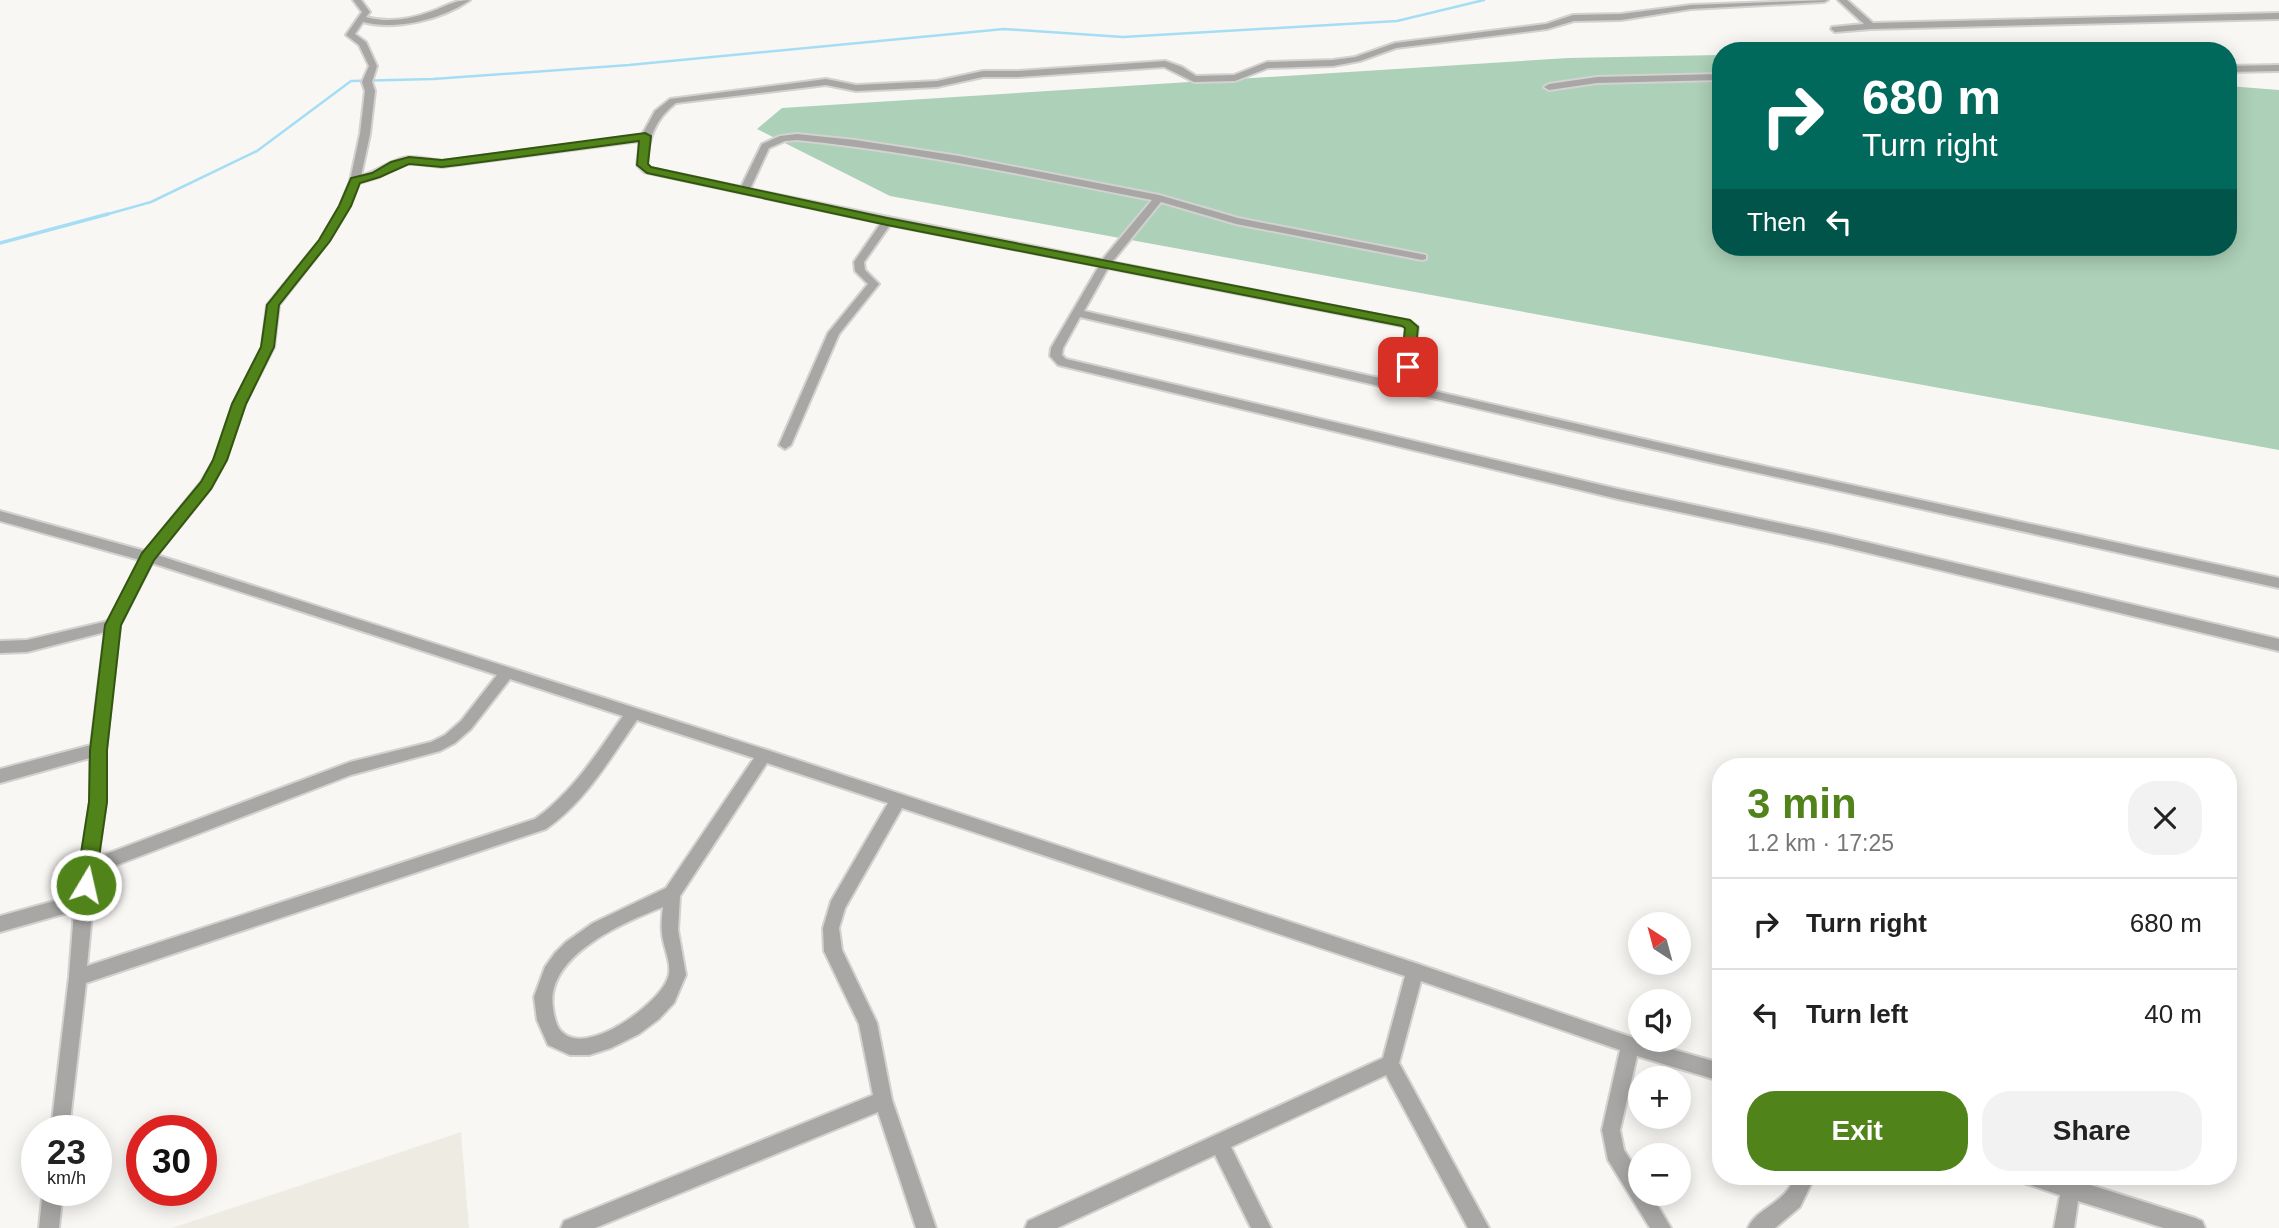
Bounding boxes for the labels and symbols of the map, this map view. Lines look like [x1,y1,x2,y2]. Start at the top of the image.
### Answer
pin [1378,337,1438,397]
position arrow [49,848,123,922]
north arrow [1628,912,1690,975]
speed limit sign: 30 [126,1115,217,1206]

